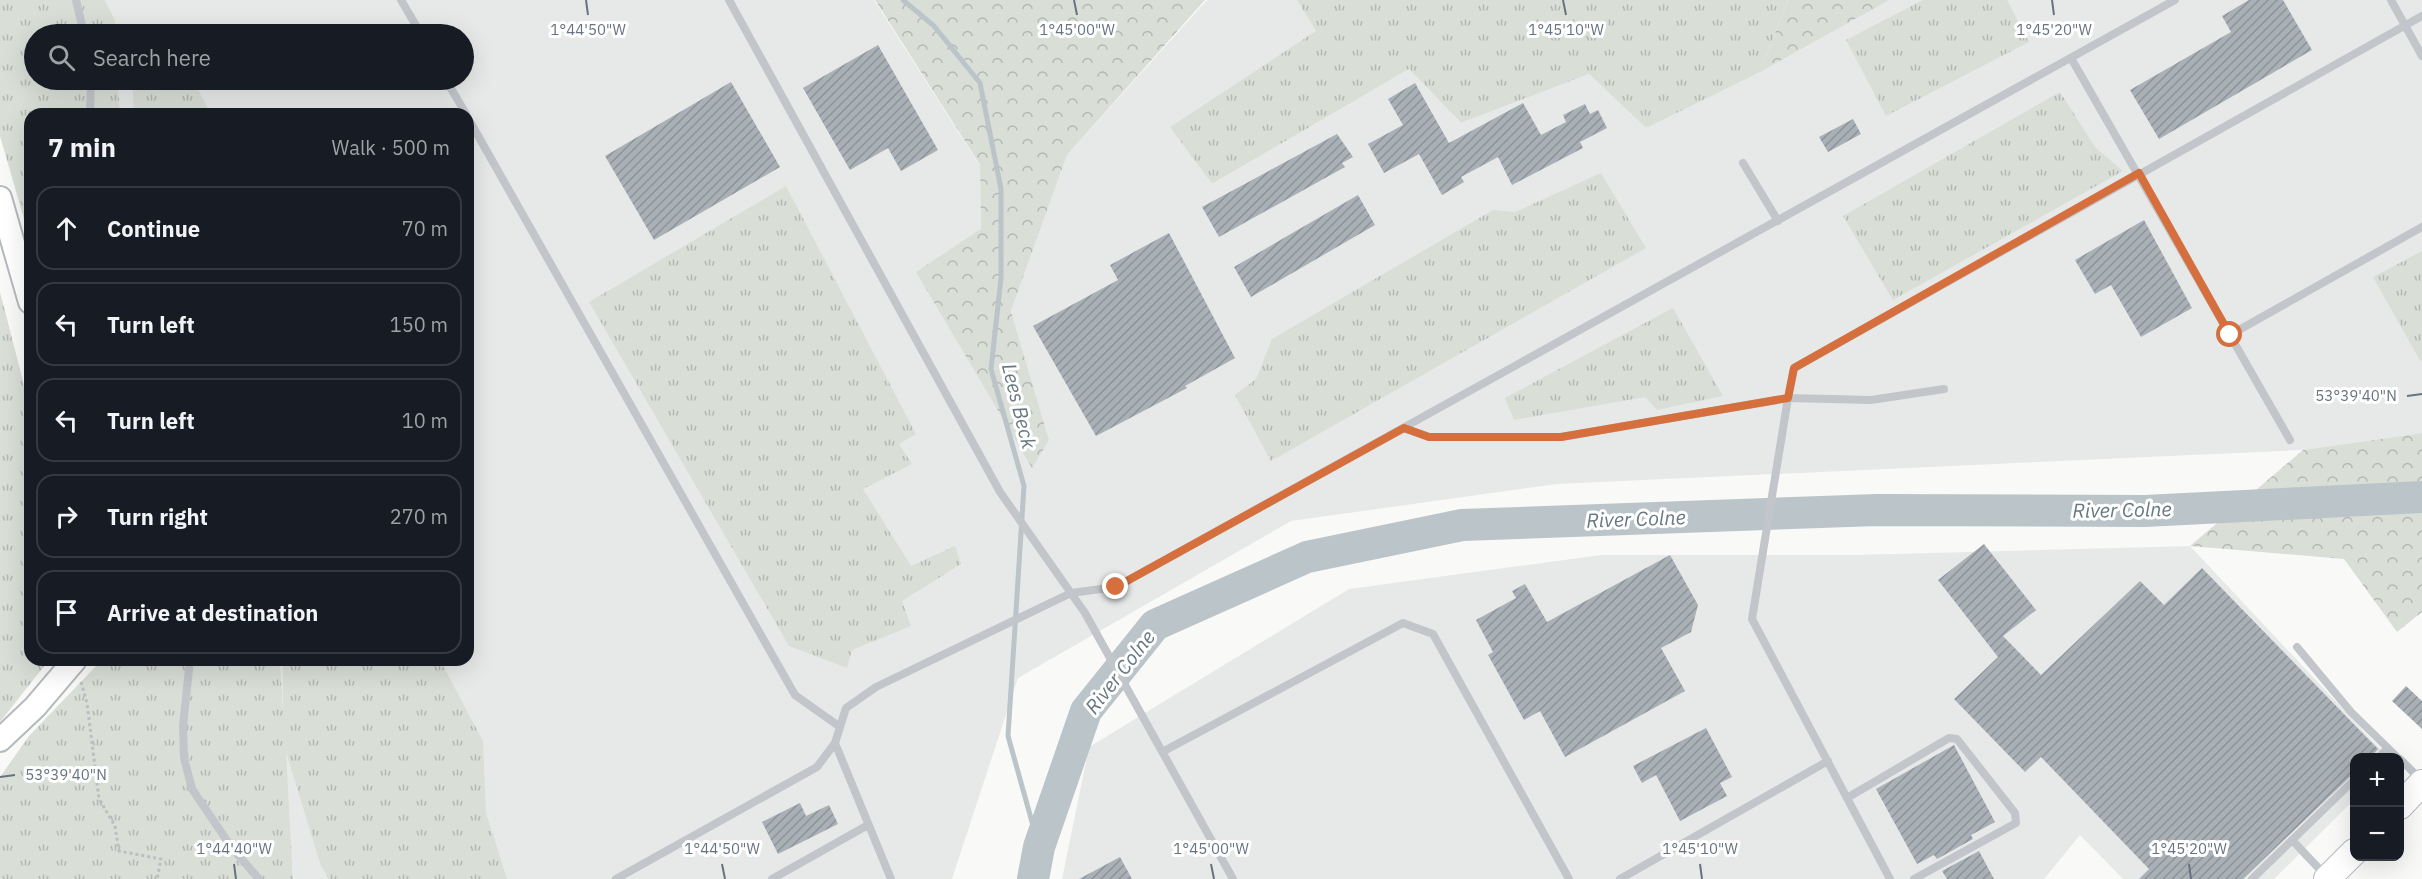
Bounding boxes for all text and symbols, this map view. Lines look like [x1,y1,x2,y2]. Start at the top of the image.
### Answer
text: 1°44'50"W [550,20,626,39]
text: 1°45'00"W [1039,20,1115,39]
text: 1°45'10"W [1528,20,1604,39]
text: 1°45'20"W [2016,20,2092,39]
search box [24,24,474,90]
icon: search [45,41,78,74]
text: Search here [93,43,211,72]
text: 7 min [48,130,116,164]
text: Walk · 500 m [332,134,450,161]
icon: ahead [50,212,83,245]
text: Continue [107,214,200,243]
text: 70 m [402,215,448,242]
icon: left [50,308,83,341]
text: Turn left [107,310,195,339]
text: 150 m [390,311,448,338]
route start [2216,321,2242,347]
water label: Lees Beck [996,361,1043,452]
text: 53°39'40"N [2315,386,2397,405]
icon: left [50,404,83,437]
text: Turn left [107,406,195,435]
text: 10 m [402,407,448,434]
water label: River Colne [2072,495,2172,524]
icon: right [50,500,83,533]
text: Turn right [107,502,208,531]
text: 270 m [390,503,448,530]
water label: River Colne [1586,503,1686,534]
route end [1102,573,1128,599]
icon: arrive [50,596,83,629]
text: Arrive at destination [107,598,318,627]
water label: River Colne [1078,624,1161,719]
map controls [2350,753,2404,861]
button: + [2350,753,2404,807]
text: 53°39'40"N [25,765,107,784]
button: − [2350,807,2404,861]
text: 1°44'40"W [196,839,272,858]
text: 1°44'50"W [684,839,760,858]
text: 1°45'00"W [1173,839,1249,858]
text: 1°45'10"W [1662,839,1738,858]
text: 1°45'20"W [2151,839,2227,858]

